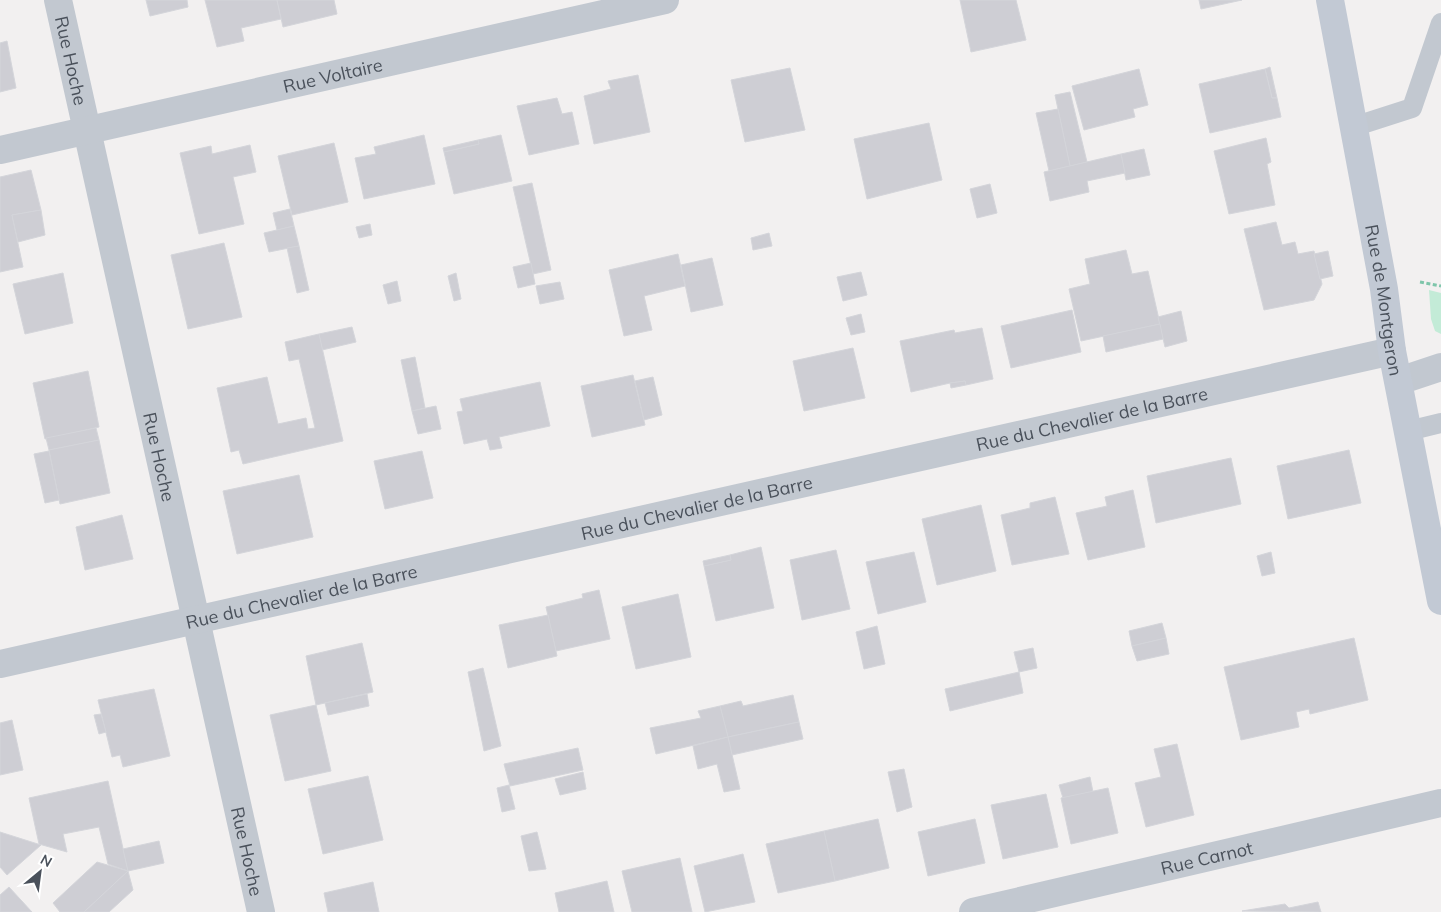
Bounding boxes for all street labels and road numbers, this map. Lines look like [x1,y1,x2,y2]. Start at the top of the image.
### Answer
street label: Rue Hoche [50,14,93,107]
street label: Rue Voltaire [281,53,384,97]
street label: Rue de Montgeron [1361,222,1408,378]
street label: Rue du Chevalier de la Barre [974,381,1210,456]
street label: Rue Hoche [139,410,181,504]
street label: Rue du Chevalier de la Barre [579,470,815,545]
street label: Rue du Chevalier de la Barre [184,559,419,633]
street label: Rue Hoche [226,804,269,898]
street label: Rue Carnot [1158,836,1255,879]

